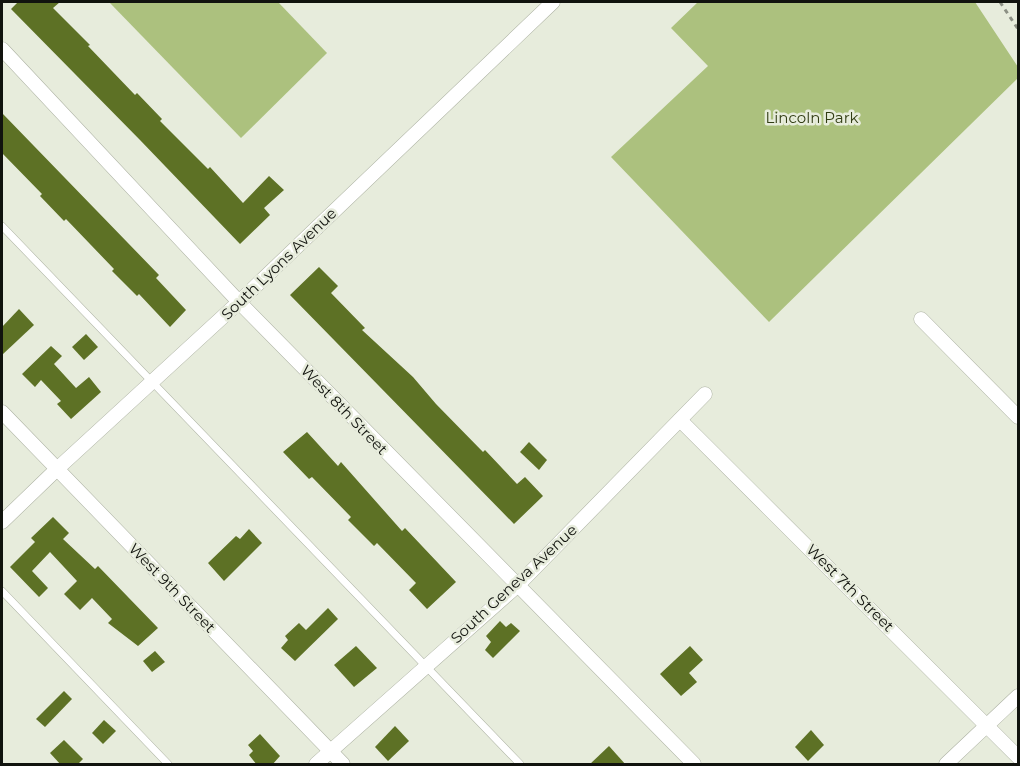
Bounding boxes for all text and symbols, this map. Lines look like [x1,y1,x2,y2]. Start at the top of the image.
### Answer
park label: Lincoln Park [765,108,859,127]
street label: South Lyons Avenue [217,204,340,324]
street label: West 8th Street [297,361,392,458]
street label: South Geneva Avenue [447,520,581,647]
street label: West 9th Street [125,539,220,636]
street label: West 7th Street [802,540,898,636]

